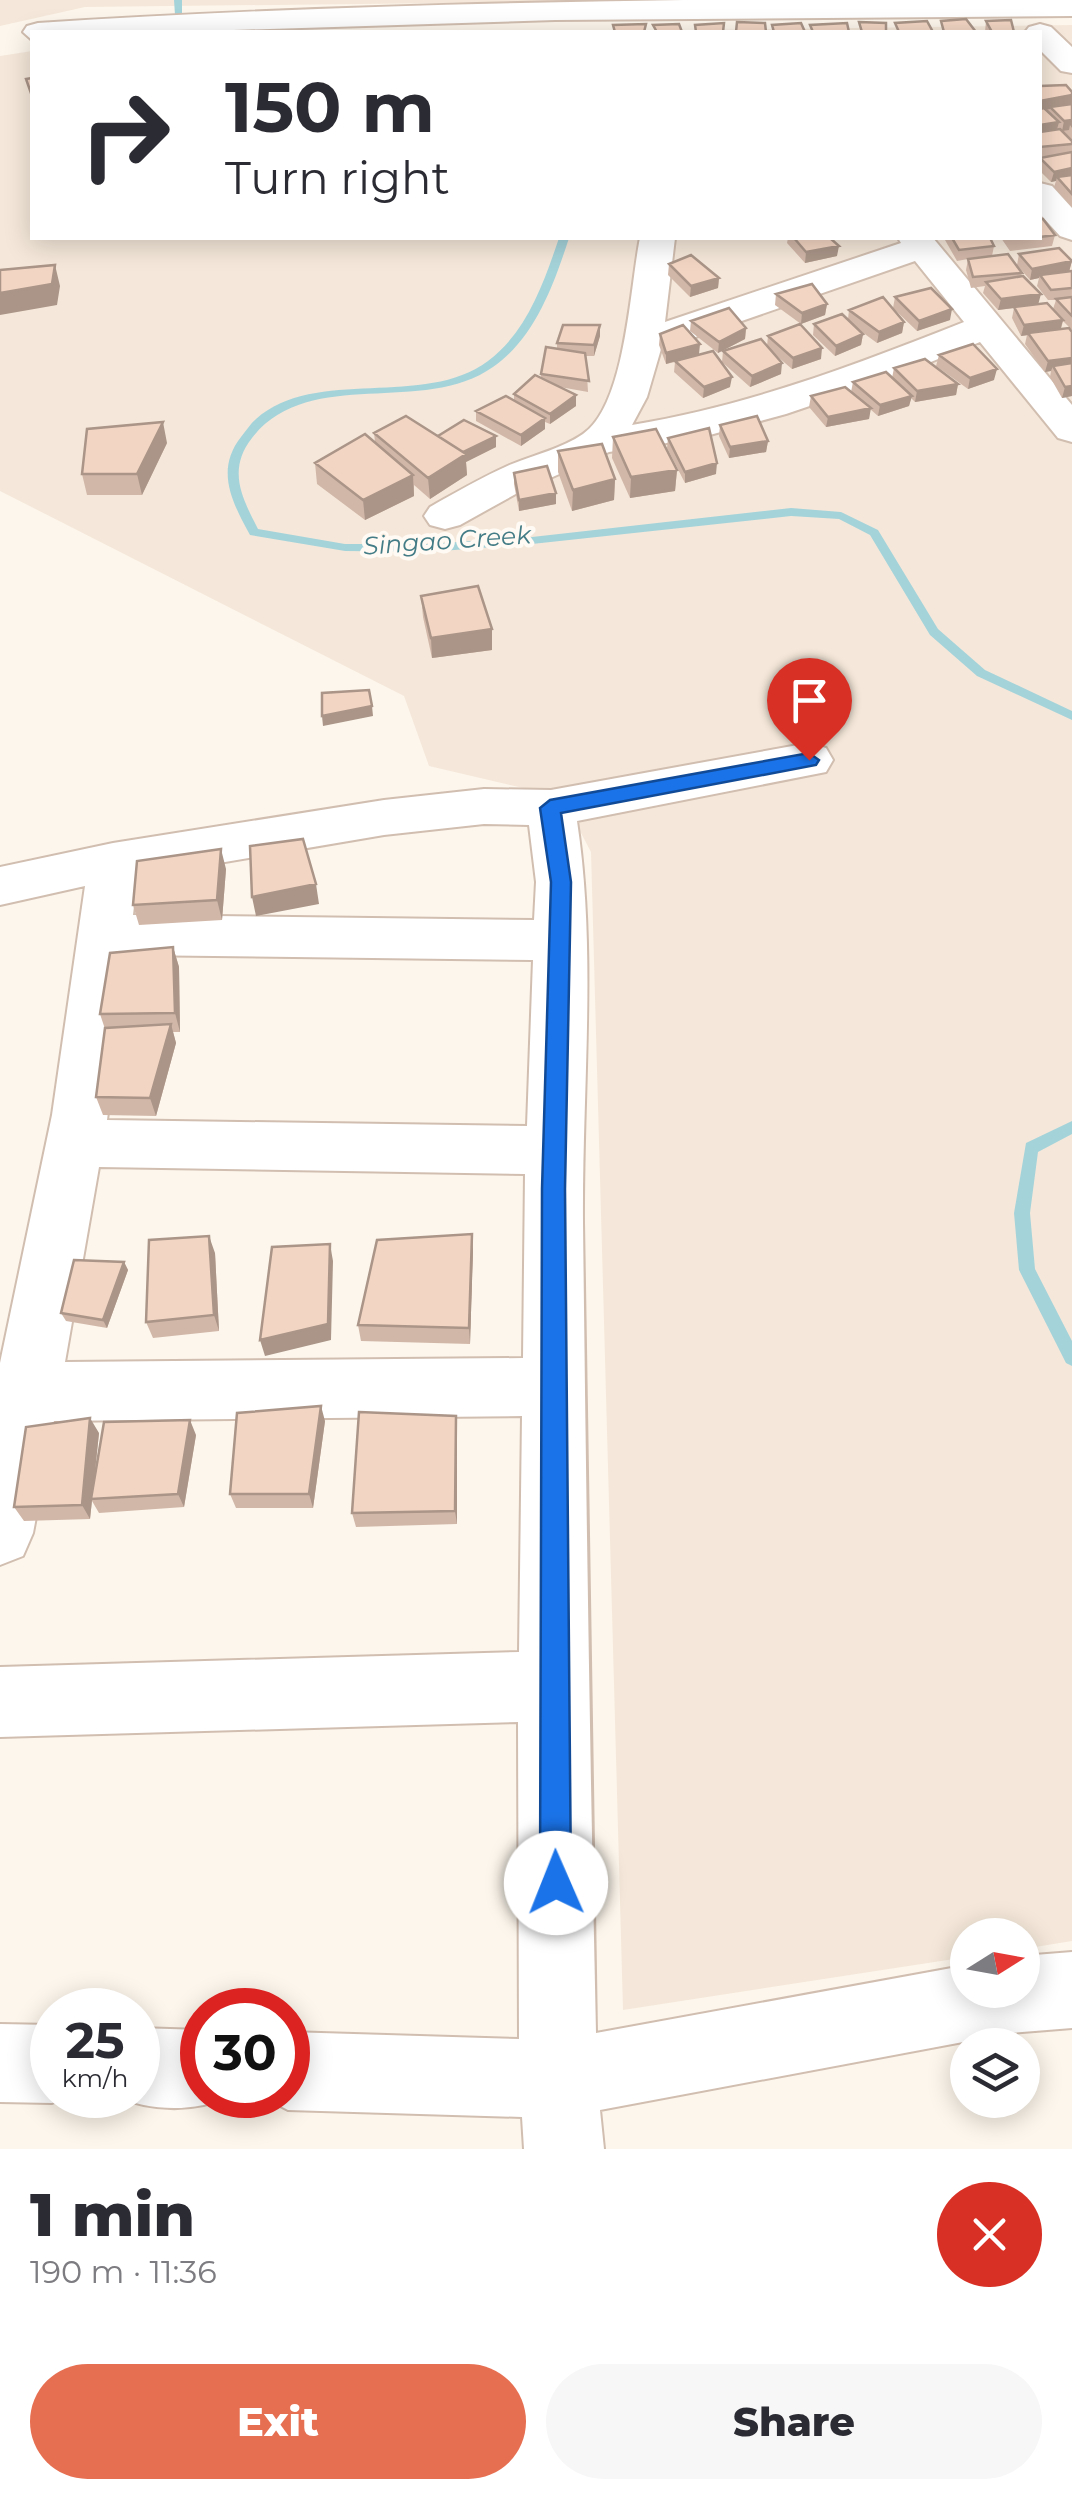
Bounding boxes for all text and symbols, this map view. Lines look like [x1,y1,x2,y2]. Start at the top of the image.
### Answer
text: 150 m [225,64,435,150]
icon: right [60,70,190,200]
text: Turn right [225,150,450,205]
water label: Singao Creek [362,519,533,561]
pin [767,658,852,761]
icon: arrive [782,673,837,728]
position arrow [504,1831,608,1935]
north arrow [950,1918,1040,2008]
map controls [950,1918,1040,2118]
speed limit sign: 30 [180,1988,310,2118]
text: 25 [65,2010,125,2071]
button: layers [950,2028,1040,2118]
text: km/h [62,2063,128,2093]
text: 1 min [30,2178,195,2251]
button: close [937,2182,1042,2287]
text: 190 m · 11:36 [30,2252,217,2291]
button: Exit [30,2364,526,2479]
button: Share [546,2364,1042,2479]

